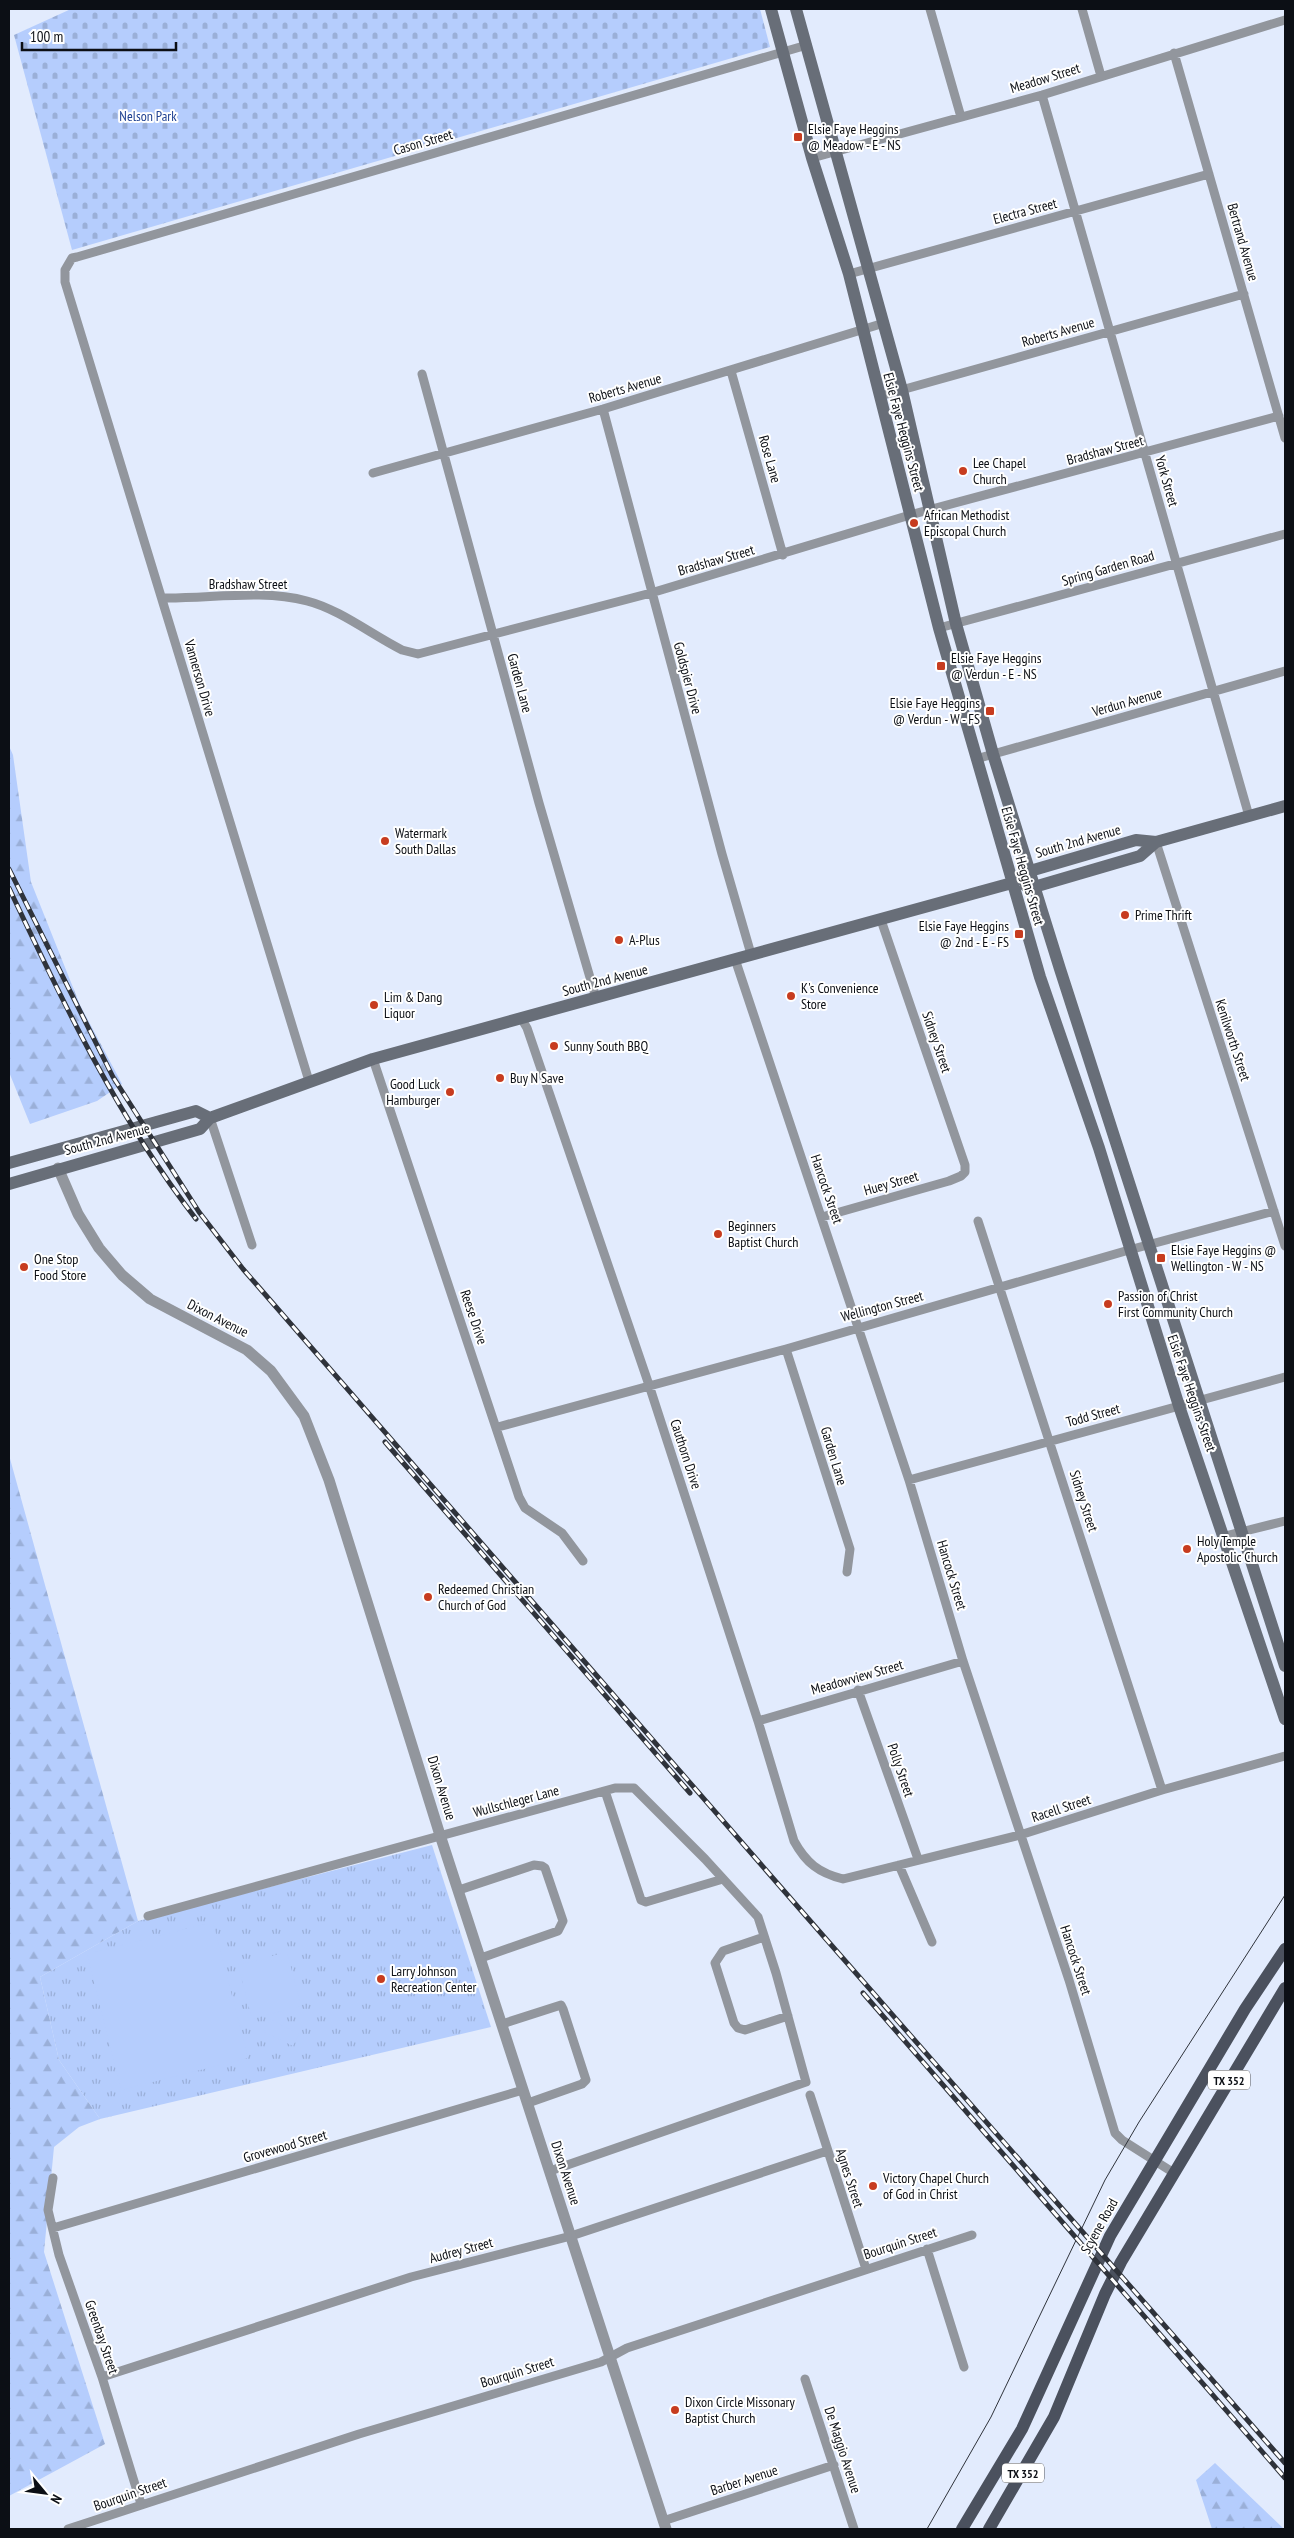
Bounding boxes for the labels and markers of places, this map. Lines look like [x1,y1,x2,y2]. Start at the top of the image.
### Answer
place label: Elsie Faye Heggins @ Meadow - E - NS [808,120,901,154]
marker: Elsie Faye Heggins @ Meadow - E - NS [792,131,804,143]
place label: Lee Chapel Church [973,454,1027,488]
marker: Lee Chapel Church [957,465,969,477]
place label: African Methodist Episcopal Church [924,506,1009,540]
marker: African Methodist Episcopal Church [908,517,920,529]
place label: Elsie Faye Heggins @ Verdun - E - NS [951,649,1042,683]
marker: Elsie Faye Heggins @ Verdun - E - NS [935,660,947,672]
place label: Elsie Faye Heggins @ Verdun - W - FS [890,694,980,728]
marker: Elsie Faye Heggins @ Verdun - W - FS [984,705,996,717]
place label: Watermark South Dallas [395,824,456,858]
marker: Watermark South Dallas [379,835,391,847]
place label: Prime Thrift [1135,906,1192,924]
marker: Prime Thrift [1119,909,1131,921]
place label: Elsie Faye Heggins @ 2nd - E - FS [919,917,1009,951]
marker: Elsie Faye Heggins @ 2nd - E - FS [1013,928,1025,940]
place label: A-Plus [629,931,660,949]
marker: A-Plus [613,934,625,946]
place label: K's Convenience Store [801,979,879,1013]
place label: Lim & Dang Liquor [384,988,442,1022]
marker: K's Convenience Store [785,990,797,1002]
marker: Lim & Dang Liquor [368,999,380,1011]
place label: Sunny South BBQ [564,1037,648,1055]
marker: Sunny South BBQ [548,1040,560,1052]
place label: Buy N Save [510,1069,564,1087]
marker: Buy N Save [494,1072,506,1084]
place label: Good Luck Hamburger [386,1075,441,1109]
marker: Good Luck Hamburger [444,1086,456,1098]
place label: Beginners Baptist Church [728,1217,798,1251]
marker: Beginners Baptist Church [712,1228,724,1240]
place label: Elsie Faye Heggins @ Wellington - W - NS [1171,1241,1276,1275]
place label: One Stop Food Store [34,1250,87,1284]
marker: Elsie Faye Heggins @ Wellington - W - NS [1155,1252,1167,1264]
marker: One Stop Food Store [18,1261,30,1273]
place label: Passion of Christ First Community Church [1118,1287,1233,1321]
marker: Passion of Christ First Community Church [1102,1298,1114,1310]
place label: Holy Temple Apostolic Church [1197,1532,1278,1566]
marker: Holy Temple Apostolic Church [1181,1543,1193,1555]
place label: Redeemed Christian Church of God [438,1580,534,1614]
marker: Redeemed Christian Church of God [422,1591,434,1603]
place label: Larry Johnson Recreation Center [391,1962,477,1996]
marker: Larry Johnson Recreation Center [375,1973,387,1985]
place label: Victory Chapel Church of God in Christ [882,2169,989,2203]
marker: Victory Chapel Church of God in Christ [867,2180,879,2192]
place label: Dixon Circle Missonary Baptist Church [685,2393,795,2427]
marker: Dixon Circle Missonary Baptist Church [669,2404,681,2416]

